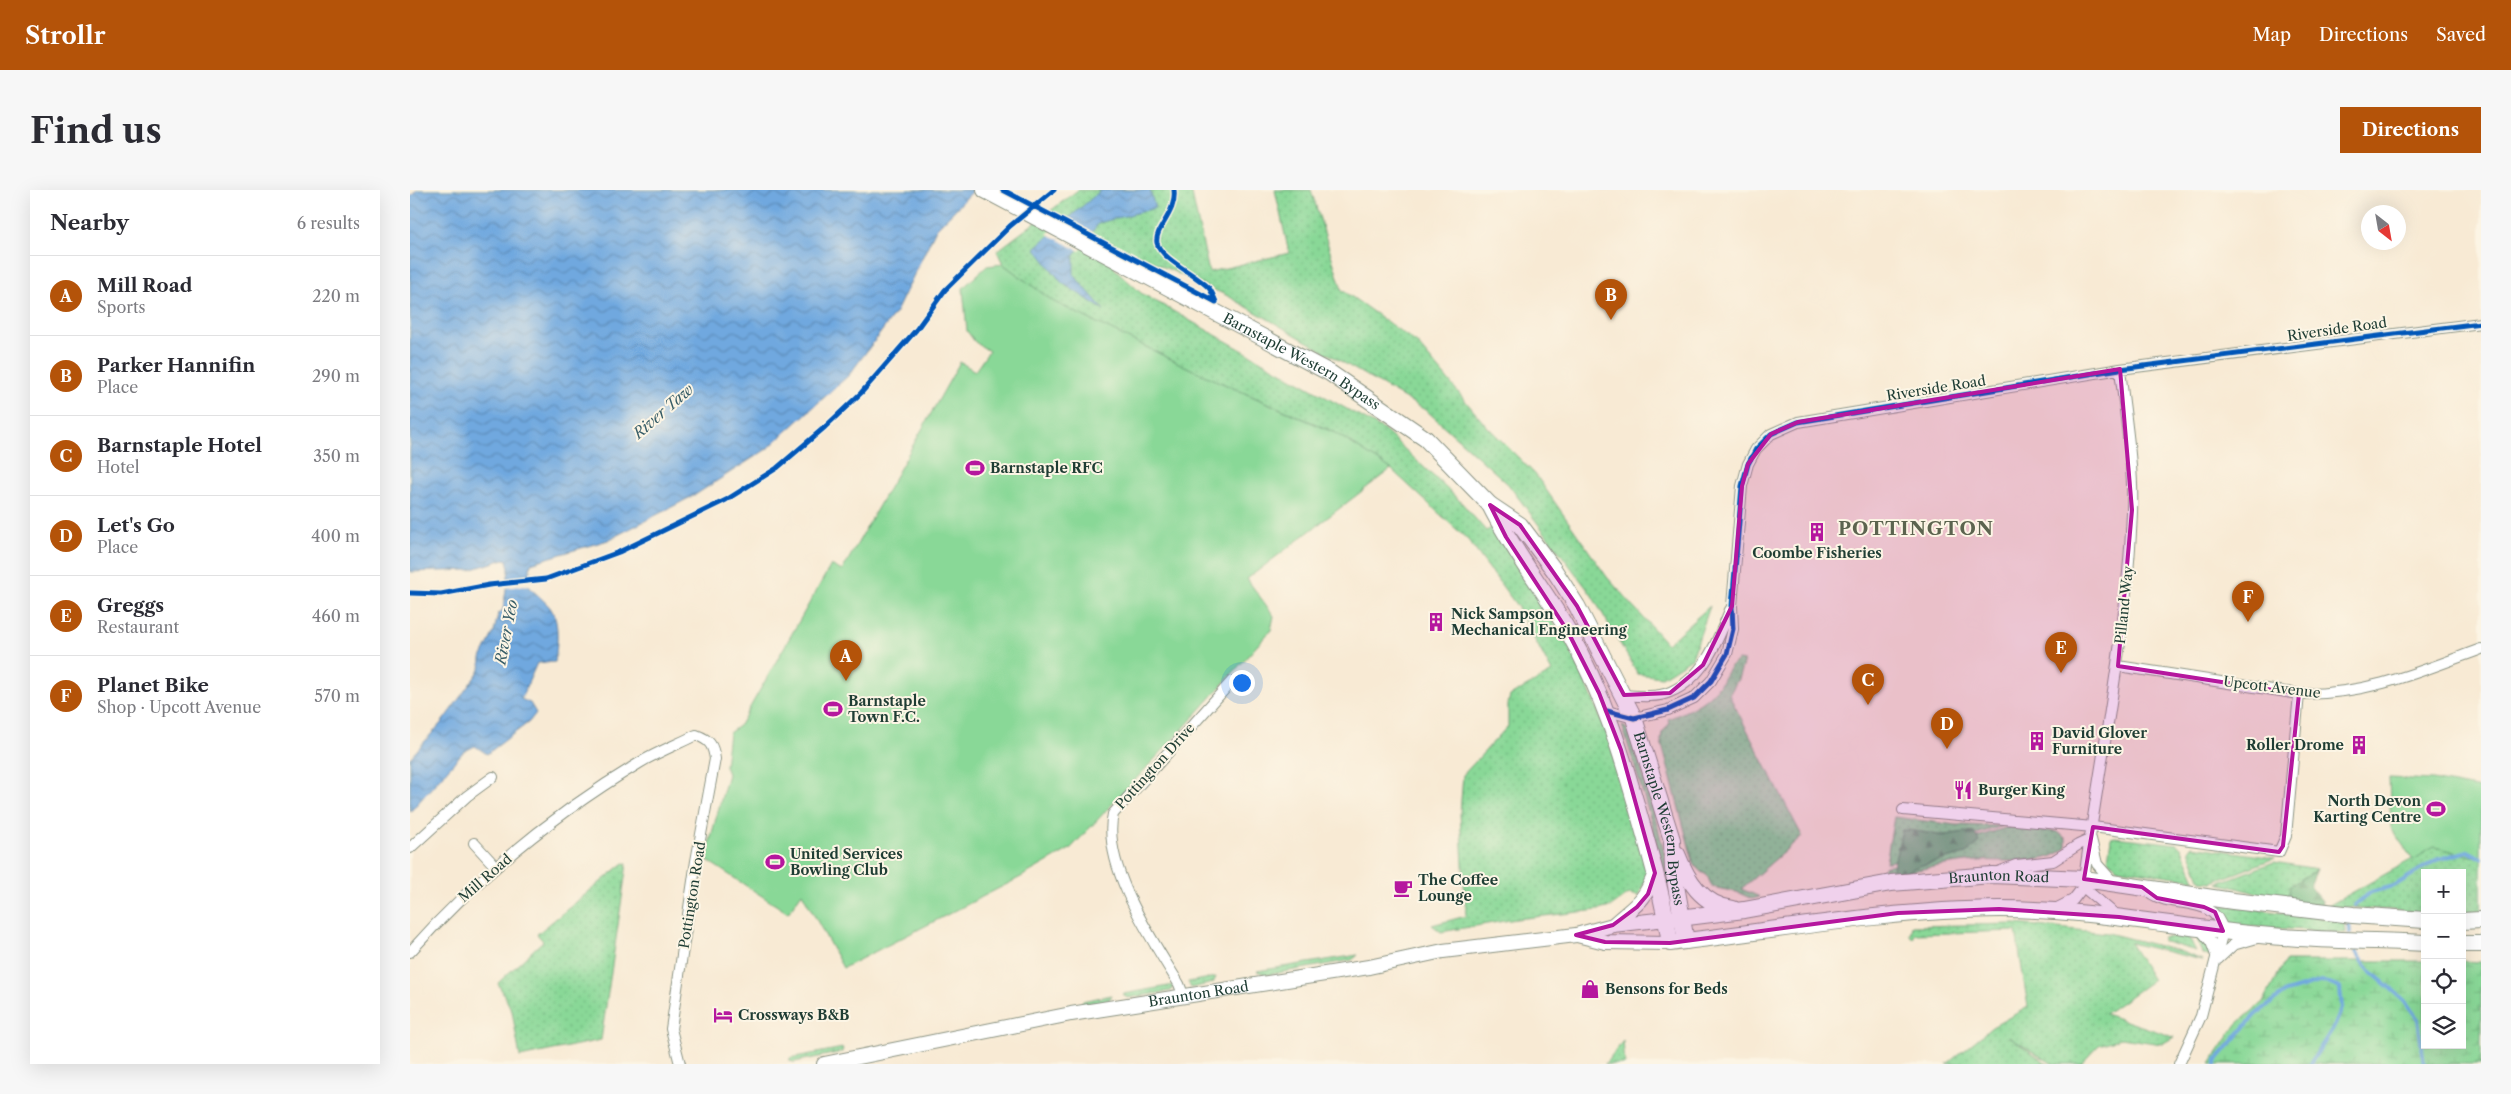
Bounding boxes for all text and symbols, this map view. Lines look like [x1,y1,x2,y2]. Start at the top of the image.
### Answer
text: Strollr [25,21,105,50]
text: Map [2252,24,2291,46]
text: Directions [2319,24,2408,46]
text: Saved [2436,24,2486,46]
button: Directions [2340,107,2481,153]
text: Find us [30,109,162,152]
north arrow [2361,205,2406,250]
text: Nearby [50,210,129,235]
text: 6 results [297,213,360,233]
text: Mill Road [97,274,192,297]
pin: B [1595,279,1627,320]
text: A [60,286,72,306]
text: 220 m [312,286,360,306]
text: Sports [97,297,146,317]
street label: Barnstaple Western Bypass [1220,309,1384,414]
street label: Riverside Road [2286,313,2388,345]
text: Parker Hannifin [97,354,255,377]
text: B [60,366,72,386]
text: 290 m [312,366,360,386]
street label: Riverside Road [1885,371,1987,405]
text: Place [97,377,138,397]
water label: River Taw [628,379,698,443]
text: Barnstaple Hotel [97,434,262,457]
text: C [60,446,72,466]
text: 350 m [313,446,360,466]
text: Hotel [97,457,140,477]
sports icon: Barnstaple RFC [964,457,986,479]
place label: Barnstaple RFC [990,459,1103,477]
text: Let's Go [97,514,175,537]
district label: POTTINGTON [1838,517,1994,540]
building icon: Coombe Fisheries [1806,521,1828,543]
text: D [59,526,73,546]
text: 400 m [311,526,360,546]
text: Place [97,537,138,557]
place label: Coombe Fisheries [1752,544,1882,562]
street label: Pilland Way [2111,565,2137,645]
pin: F [2232,581,2264,622]
text: Greggs [97,594,164,617]
water label: River Yeo [490,598,522,667]
place label: Nick Sampson Mechanical Engineering [1451,605,1628,639]
text: E [60,606,72,626]
text: 460 m [312,606,360,626]
building icon: Nick Sampson Mechanical Engineering [1425,611,1447,633]
text: Restaurant [97,617,179,637]
pin: E [2045,632,2077,673]
pin: A [830,640,862,681]
pin: C [1852,664,1884,705]
your location [1229,670,1255,696]
street label: Upcott Avenue [2222,672,2322,702]
text: Planet Bike [97,674,209,697]
text: F [61,686,71,706]
text: 570 m [314,686,360,706]
place label: Barnstaple Town F.C. [848,692,926,726]
text: Shop · Upcott Avenue [97,697,261,717]
sports icon: Barnstaple Town F.C. [822,698,844,720]
pin: D [1931,708,1963,749]
street label: Pottington Drive [1111,719,1199,813]
place label: David Glover Furniture [2052,724,2147,758]
street label: Barnstaple Western Bypass [1630,729,1688,907]
building icon: David Glover Furniture [2026,730,2048,752]
building icon: Roller Drome [2348,734,2370,756]
place label: Roller Drome [2246,736,2344,754]
restaurant icon: Burger King [1952,779,1974,801]
place label: Burger King [1978,781,2066,799]
place label: North Devon Karting Centre [2313,792,2421,826]
sports icon: North Devon Karting Centre [2425,798,2447,820]
street label: Pottington Road [675,840,709,950]
place label: United Services Bowling Club [790,845,903,879]
street label: Mill Road [455,850,516,906]
sports icon: United Services Bowling Club [764,851,786,873]
street label: Braunton Road [1948,866,2050,887]
map controls [2421,869,2466,1049]
button: + [2421,869,2466,914]
place label: The Coffee Lounge [1418,871,1498,905]
cafe icon: The Coffee Lounge [1392,877,1414,899]
button: − [2421,914,2466,959]
button: locate [2421,959,2466,1004]
street label: Braunton Road [1147,977,1250,1011]
shop icon: Bensons for Beds [1579,978,1601,1000]
place label: Bensons for Beds [1605,980,1728,998]
hotel icon: Crossways B&B [712,1004,734,1026]
button: layers [2421,1004,2466,1049]
place label: Crossways B&B [738,1006,849,1024]

